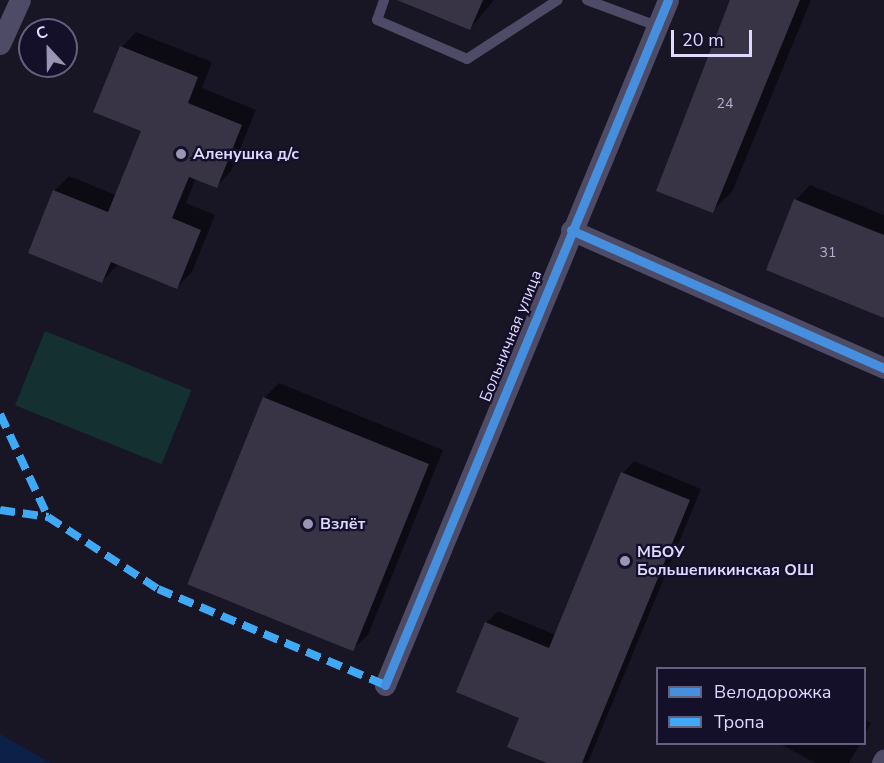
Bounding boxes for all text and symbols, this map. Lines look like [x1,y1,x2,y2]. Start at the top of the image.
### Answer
north arrow [18,18,78,78]
scale bar [674,18,755,56]
text: С [33,21,51,45]
text: 20 m [682,28,724,52]
house number: 24 [717,96,733,112]
place label: Аленушка д/с [193,144,299,164]
marker: Аленушка д/с [174,147,188,161]
house number: 31 [820,245,836,261]
street label: Больничная улица [476,267,546,405]
place label: Взлёт [320,514,365,534]
marker: Взлёт [301,517,315,531]
place label: МБОУ Большепикинская ОШ [637,542,814,580]
marker: МБОУ Большепикинская ОШ [618,554,632,568]
legend [656,667,866,745]
text: Велодорожка [714,680,831,704]
text: Тропа [714,710,765,734]

